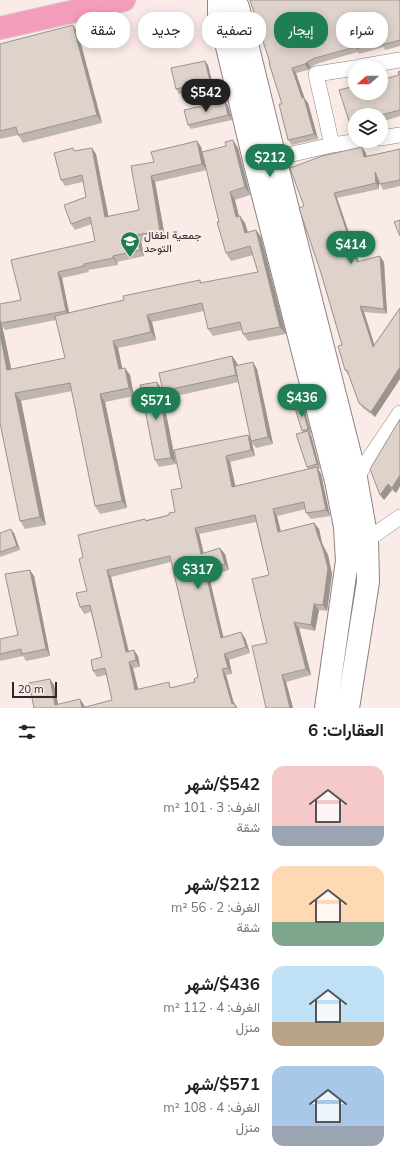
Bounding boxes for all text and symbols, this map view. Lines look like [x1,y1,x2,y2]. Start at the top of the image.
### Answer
chip: شقة [76,12,130,48]
chip: جديد [138,12,194,48]
chip: تصفية [202,12,266,48]
chip: إيجار [274,12,328,48]
chip: شراء [336,12,388,48]
north arrow [348,60,388,100]
map controls [348,60,388,148]
pin: $542 [182,79,230,113]
text: $542 [190,84,222,100]
button: layers [348,108,388,148]
pin: $212 [246,144,294,178]
text: $212 [254,149,286,165]
place label: جمعية اطفال التوحد [144,228,202,255]
school or university icon: جمعية اطفال التوحد [119,230,141,258]
pin: $414 [327,231,375,265]
text: $414 [335,236,367,252]
pin: $436 [278,384,326,418]
pin: $571 [132,387,180,421]
text: $436 [286,389,318,405]
text: $571 [140,392,172,408]
pin: $317 [174,556,222,590]
text: $317 [182,561,214,577]
scale bar [12,680,57,699]
text: 20 m [18,682,44,696]
text: العقارات: 6 [308,719,384,740]
icon: filters [16,721,38,743]
text: $542/شهر [185,773,260,794]
icon: home [304,782,352,830]
text: الغرف: 3 · 101 m² [163,799,260,815]
text: شقة [237,819,260,835]
text: $212/شهر [185,873,260,894]
icon: home [304,882,352,930]
text: الغرف: 2 · 56 m² [171,899,260,915]
text: شقة [237,919,260,935]
text: $436/شهر [185,973,260,994]
icon: home [304,982,352,1030]
text: الغرف: 4 · 112 m² [163,999,260,1015]
text: منزل [236,1019,260,1035]
text: $571/شهر [185,1073,260,1094]
icon: home [304,1082,352,1130]
text: الغرف: 4 · 108 m² [163,1099,260,1115]
text: منزل [236,1119,260,1135]

